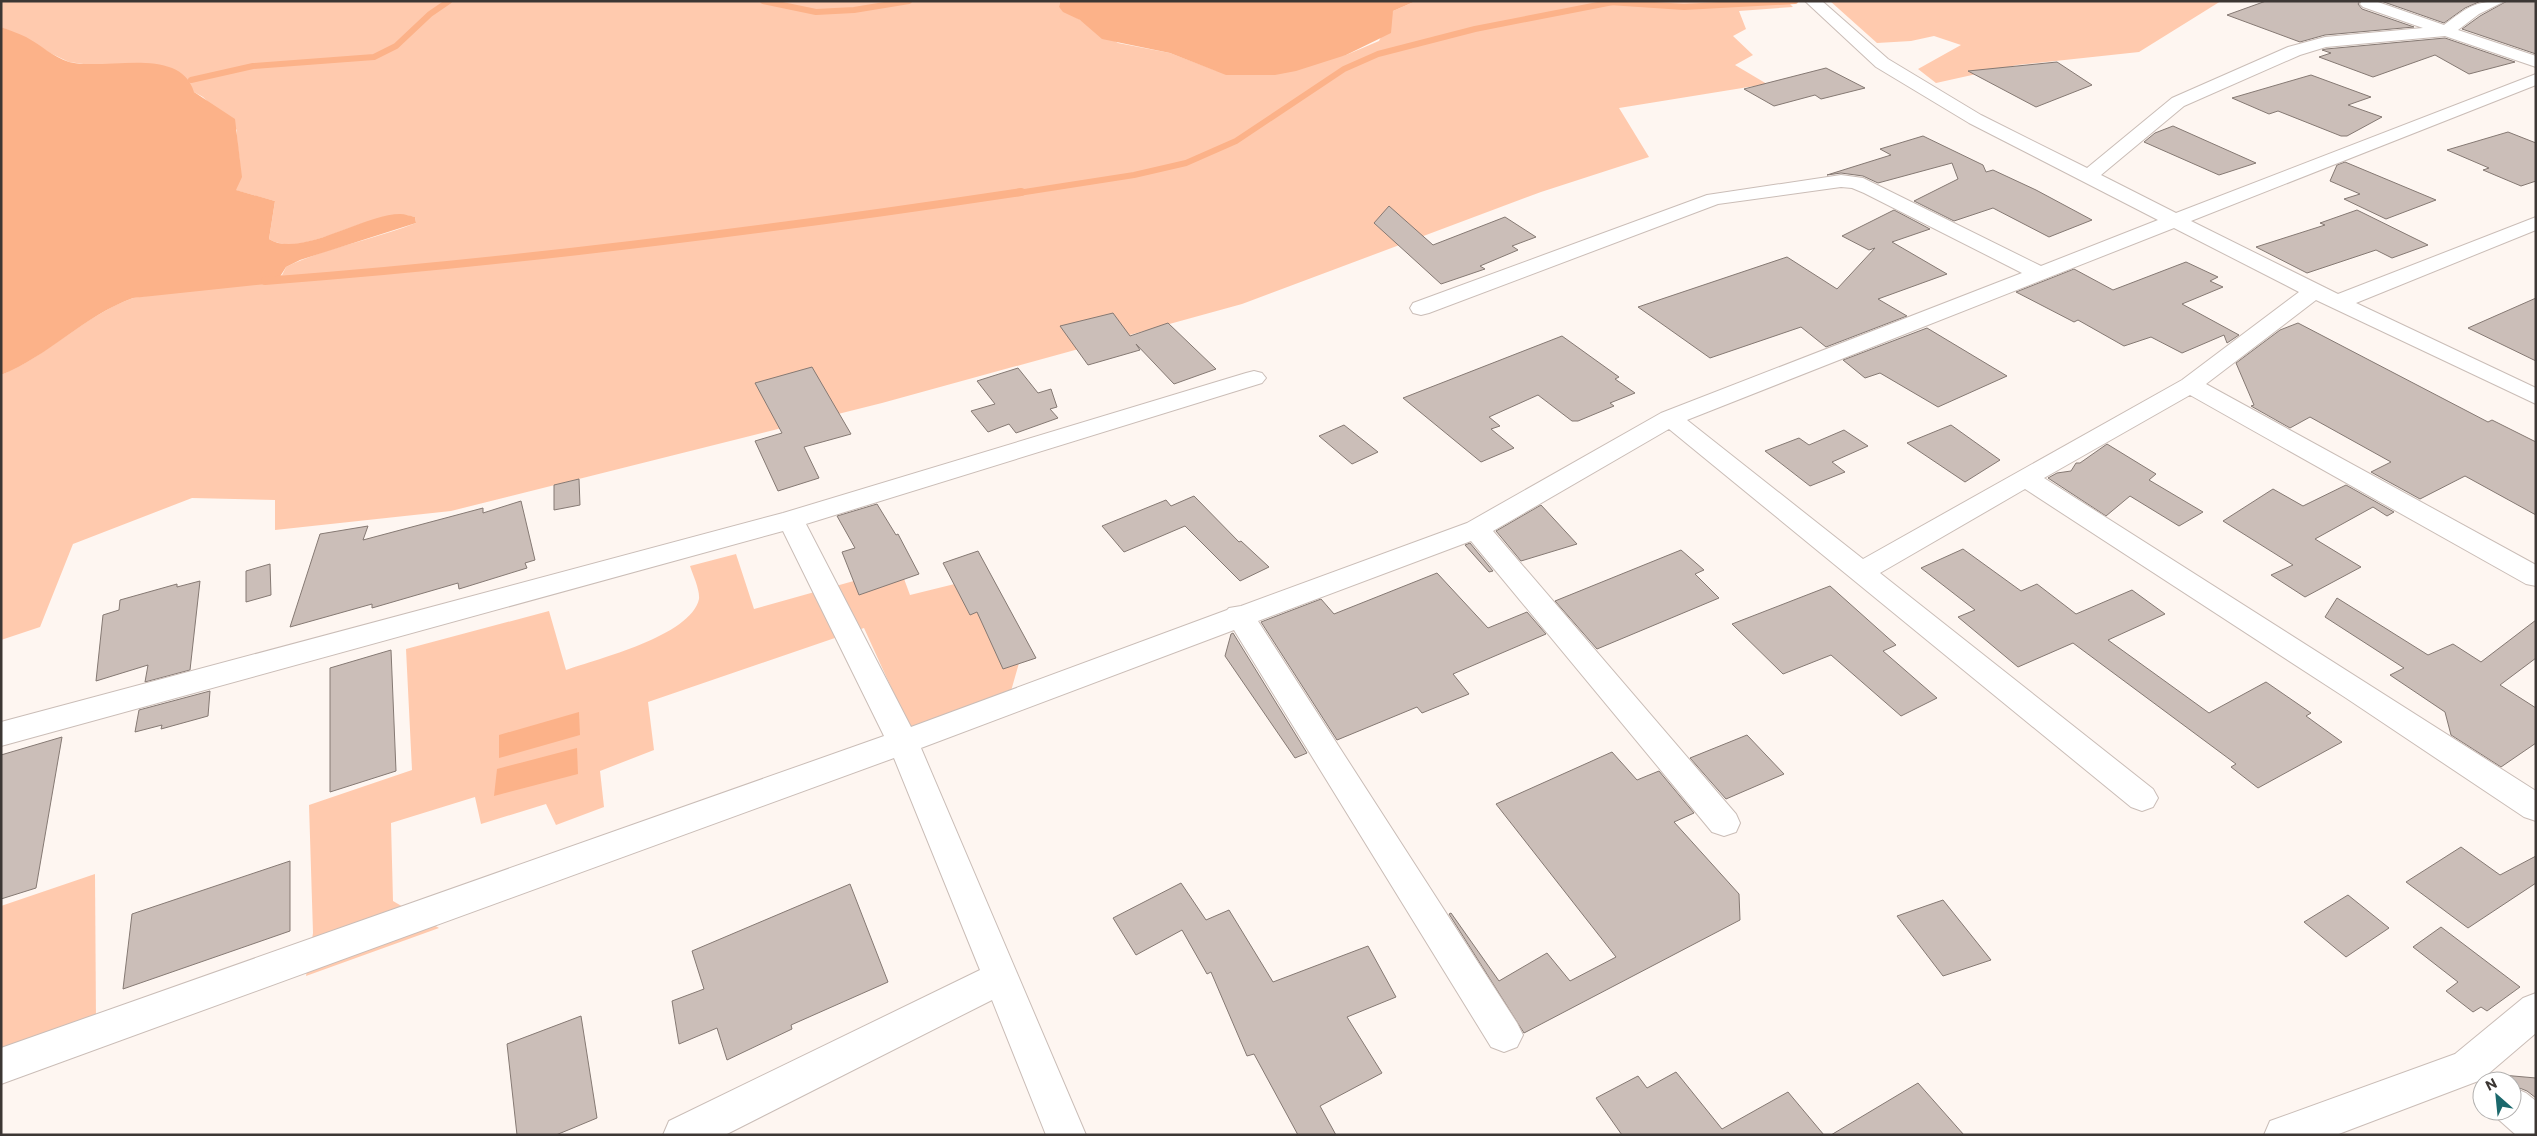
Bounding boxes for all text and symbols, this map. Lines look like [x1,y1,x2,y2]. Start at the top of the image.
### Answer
north arrow [2472,1071,2522,1121]
text: N [2482,1074,2499,1094]

